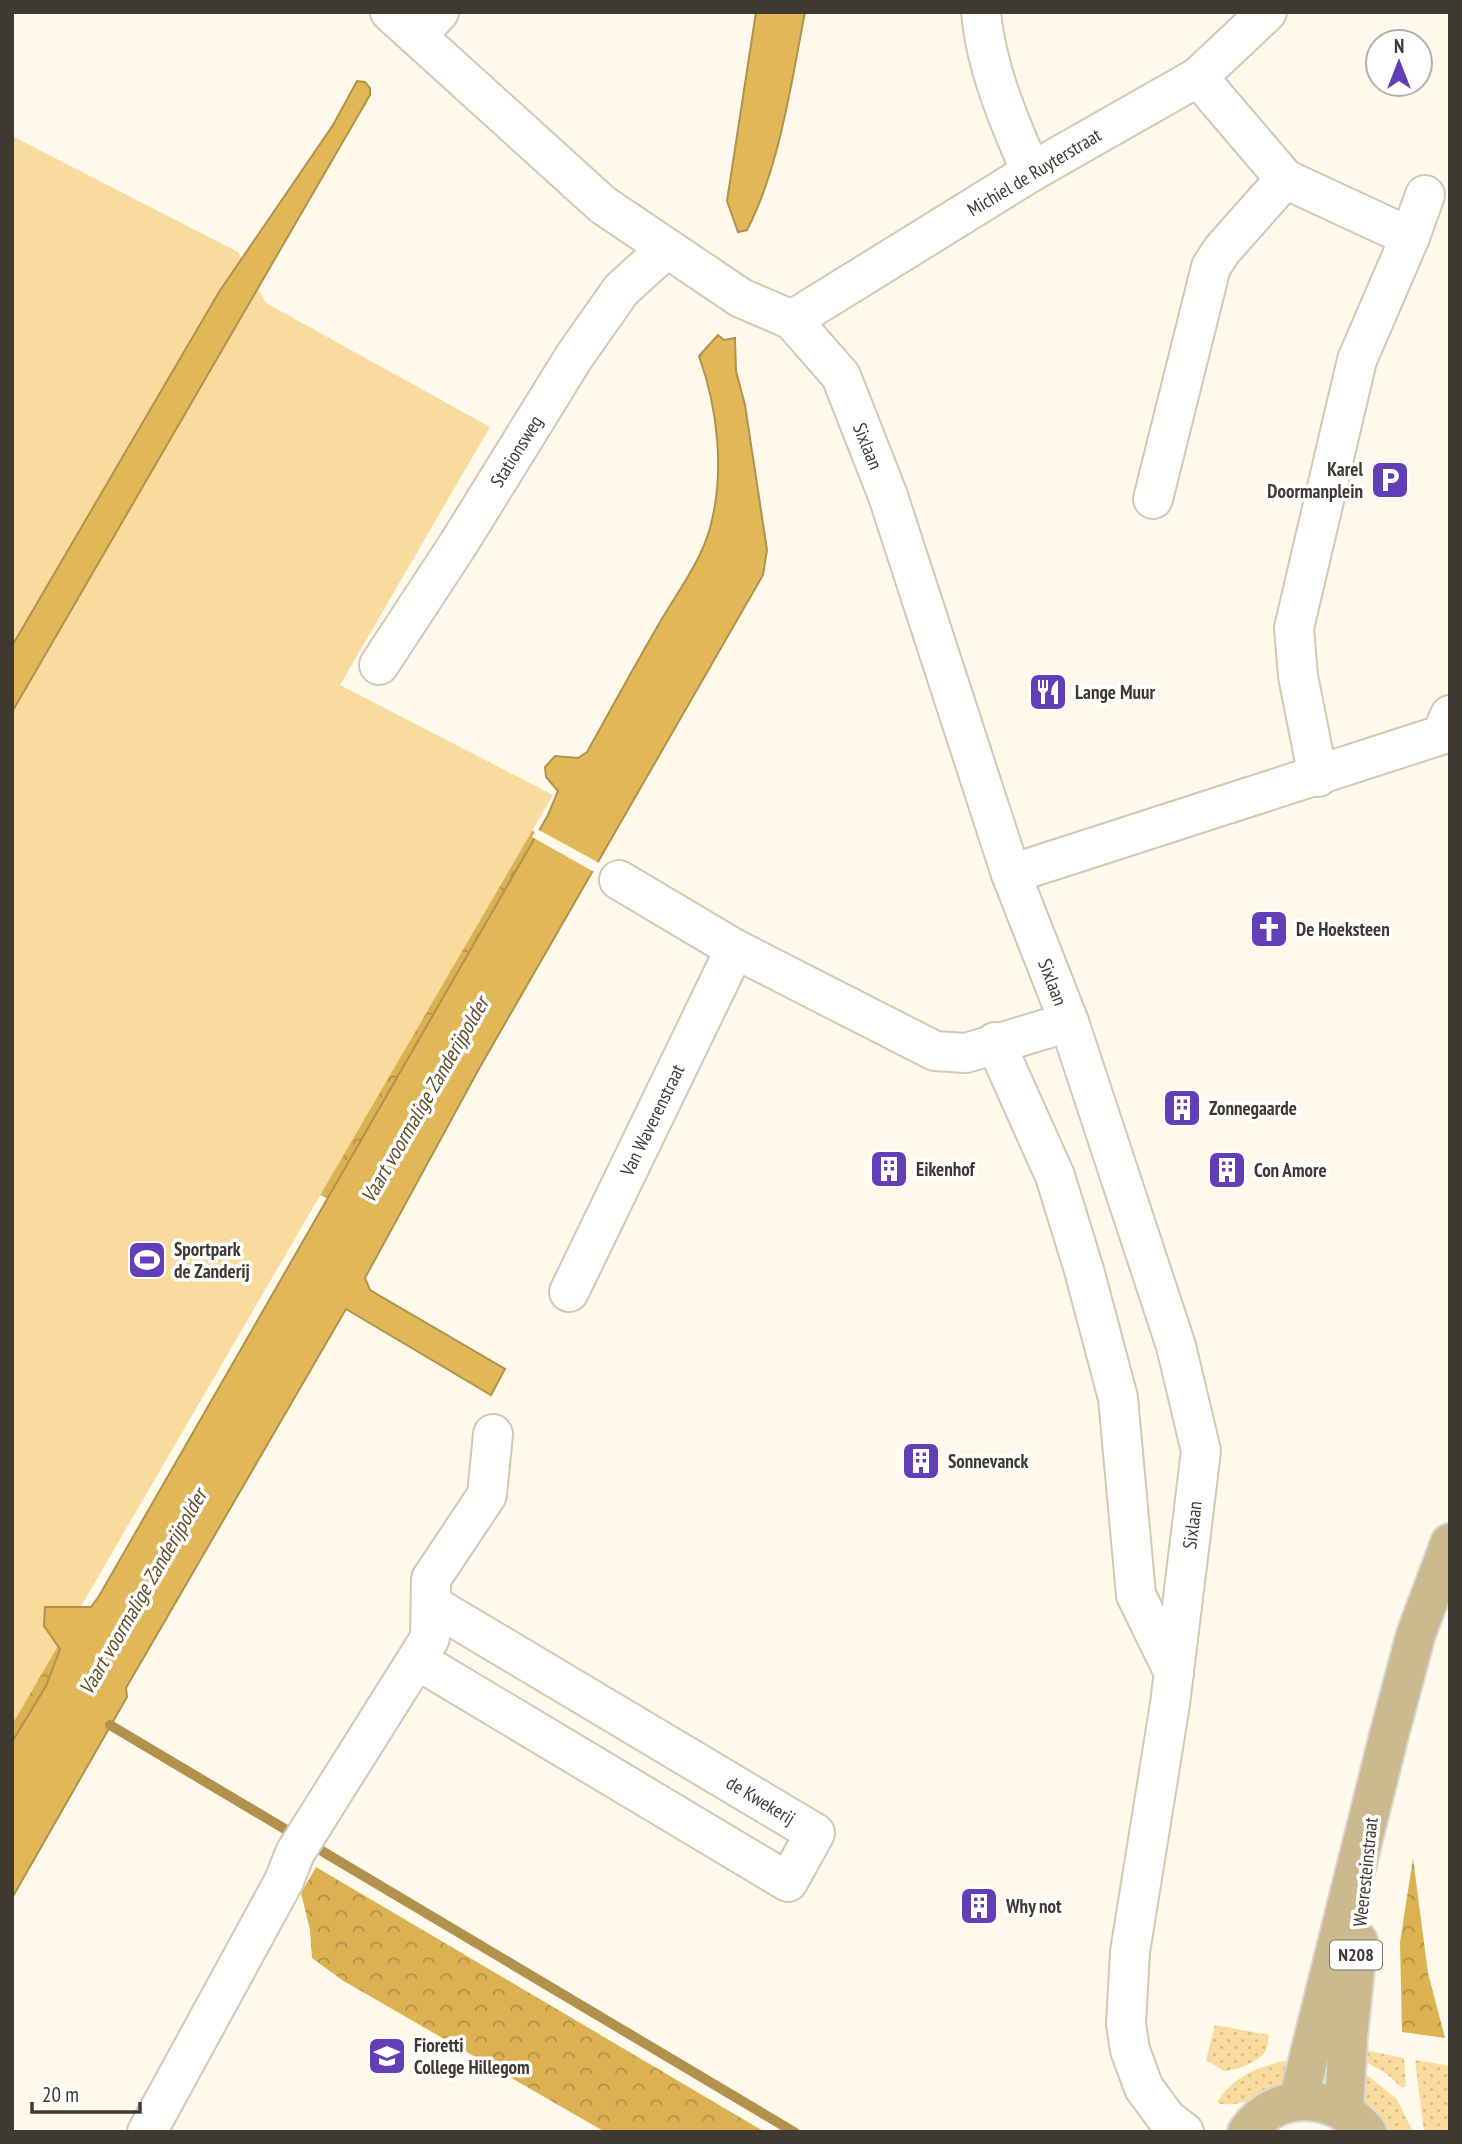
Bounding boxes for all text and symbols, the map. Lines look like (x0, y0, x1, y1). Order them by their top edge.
north arrow (1364, 28, 1434, 98)
text: N (1394, 34, 1404, 58)
street label: Michiel de Ruyterstraat (963, 122, 1106, 221)
street label: Stationsweg (485, 411, 547, 491)
street label: Sixlaan (848, 419, 888, 473)
place label: Karel Doormanplein (1267, 457, 1363, 503)
parking icon: Karel Doormanplein (1369, 459, 1411, 501)
restaurant icon: Lange Muur (1027, 671, 1069, 713)
place label: Lange Muur (1075, 680, 1155, 704)
church icon: De Hoeksteen (1248, 908, 1290, 950)
place label: De Hoeksteen (1296, 917, 1390, 941)
street label: Sixlaan (1033, 955, 1073, 1009)
water label: Vaart voormalige Zanderijpolder (355, 989, 496, 1207)
street label: Van Waverenstraat (614, 1060, 690, 1181)
building icon: Zonnegaarde (1161, 1087, 1203, 1129)
place label: Zonnegaarde (1209, 1096, 1297, 1120)
building icon: Eikenhof (868, 1148, 910, 1190)
building icon: Con Amore (1206, 1149, 1248, 1191)
place label: Eikenhof (916, 1157, 976, 1181)
place label: Con Amore (1254, 1158, 1327, 1182)
place label: Sportpark de Zanderij (174, 1237, 250, 1283)
sports icon: Sportpark de Zanderij (126, 1239, 168, 1281)
building icon: Sonnevanck (900, 1440, 942, 1482)
place label: Sonnevanck (948, 1449, 1028, 1473)
water label: Vaart voormalige Zanderijpolder (73, 1481, 214, 1699)
street label: Sixlaan (1177, 1500, 1207, 1550)
street label: de Kwekerij (722, 1770, 800, 1830)
street label: Weeresteinstraat (1347, 1815, 1383, 1928)
building icon: Why not (958, 1885, 1000, 1927)
place label: Why not (1005, 1894, 1062, 1918)
road number: N208 (1330, 1940, 1382, 1969)
place label: Fioretti College Hillegom (414, 2033, 530, 2079)
school or university icon: Fioretti College Hillegom (366, 2035, 408, 2077)
scale bar (32, 2070, 140, 2114)
text: 20 m (42, 2081, 79, 2108)

